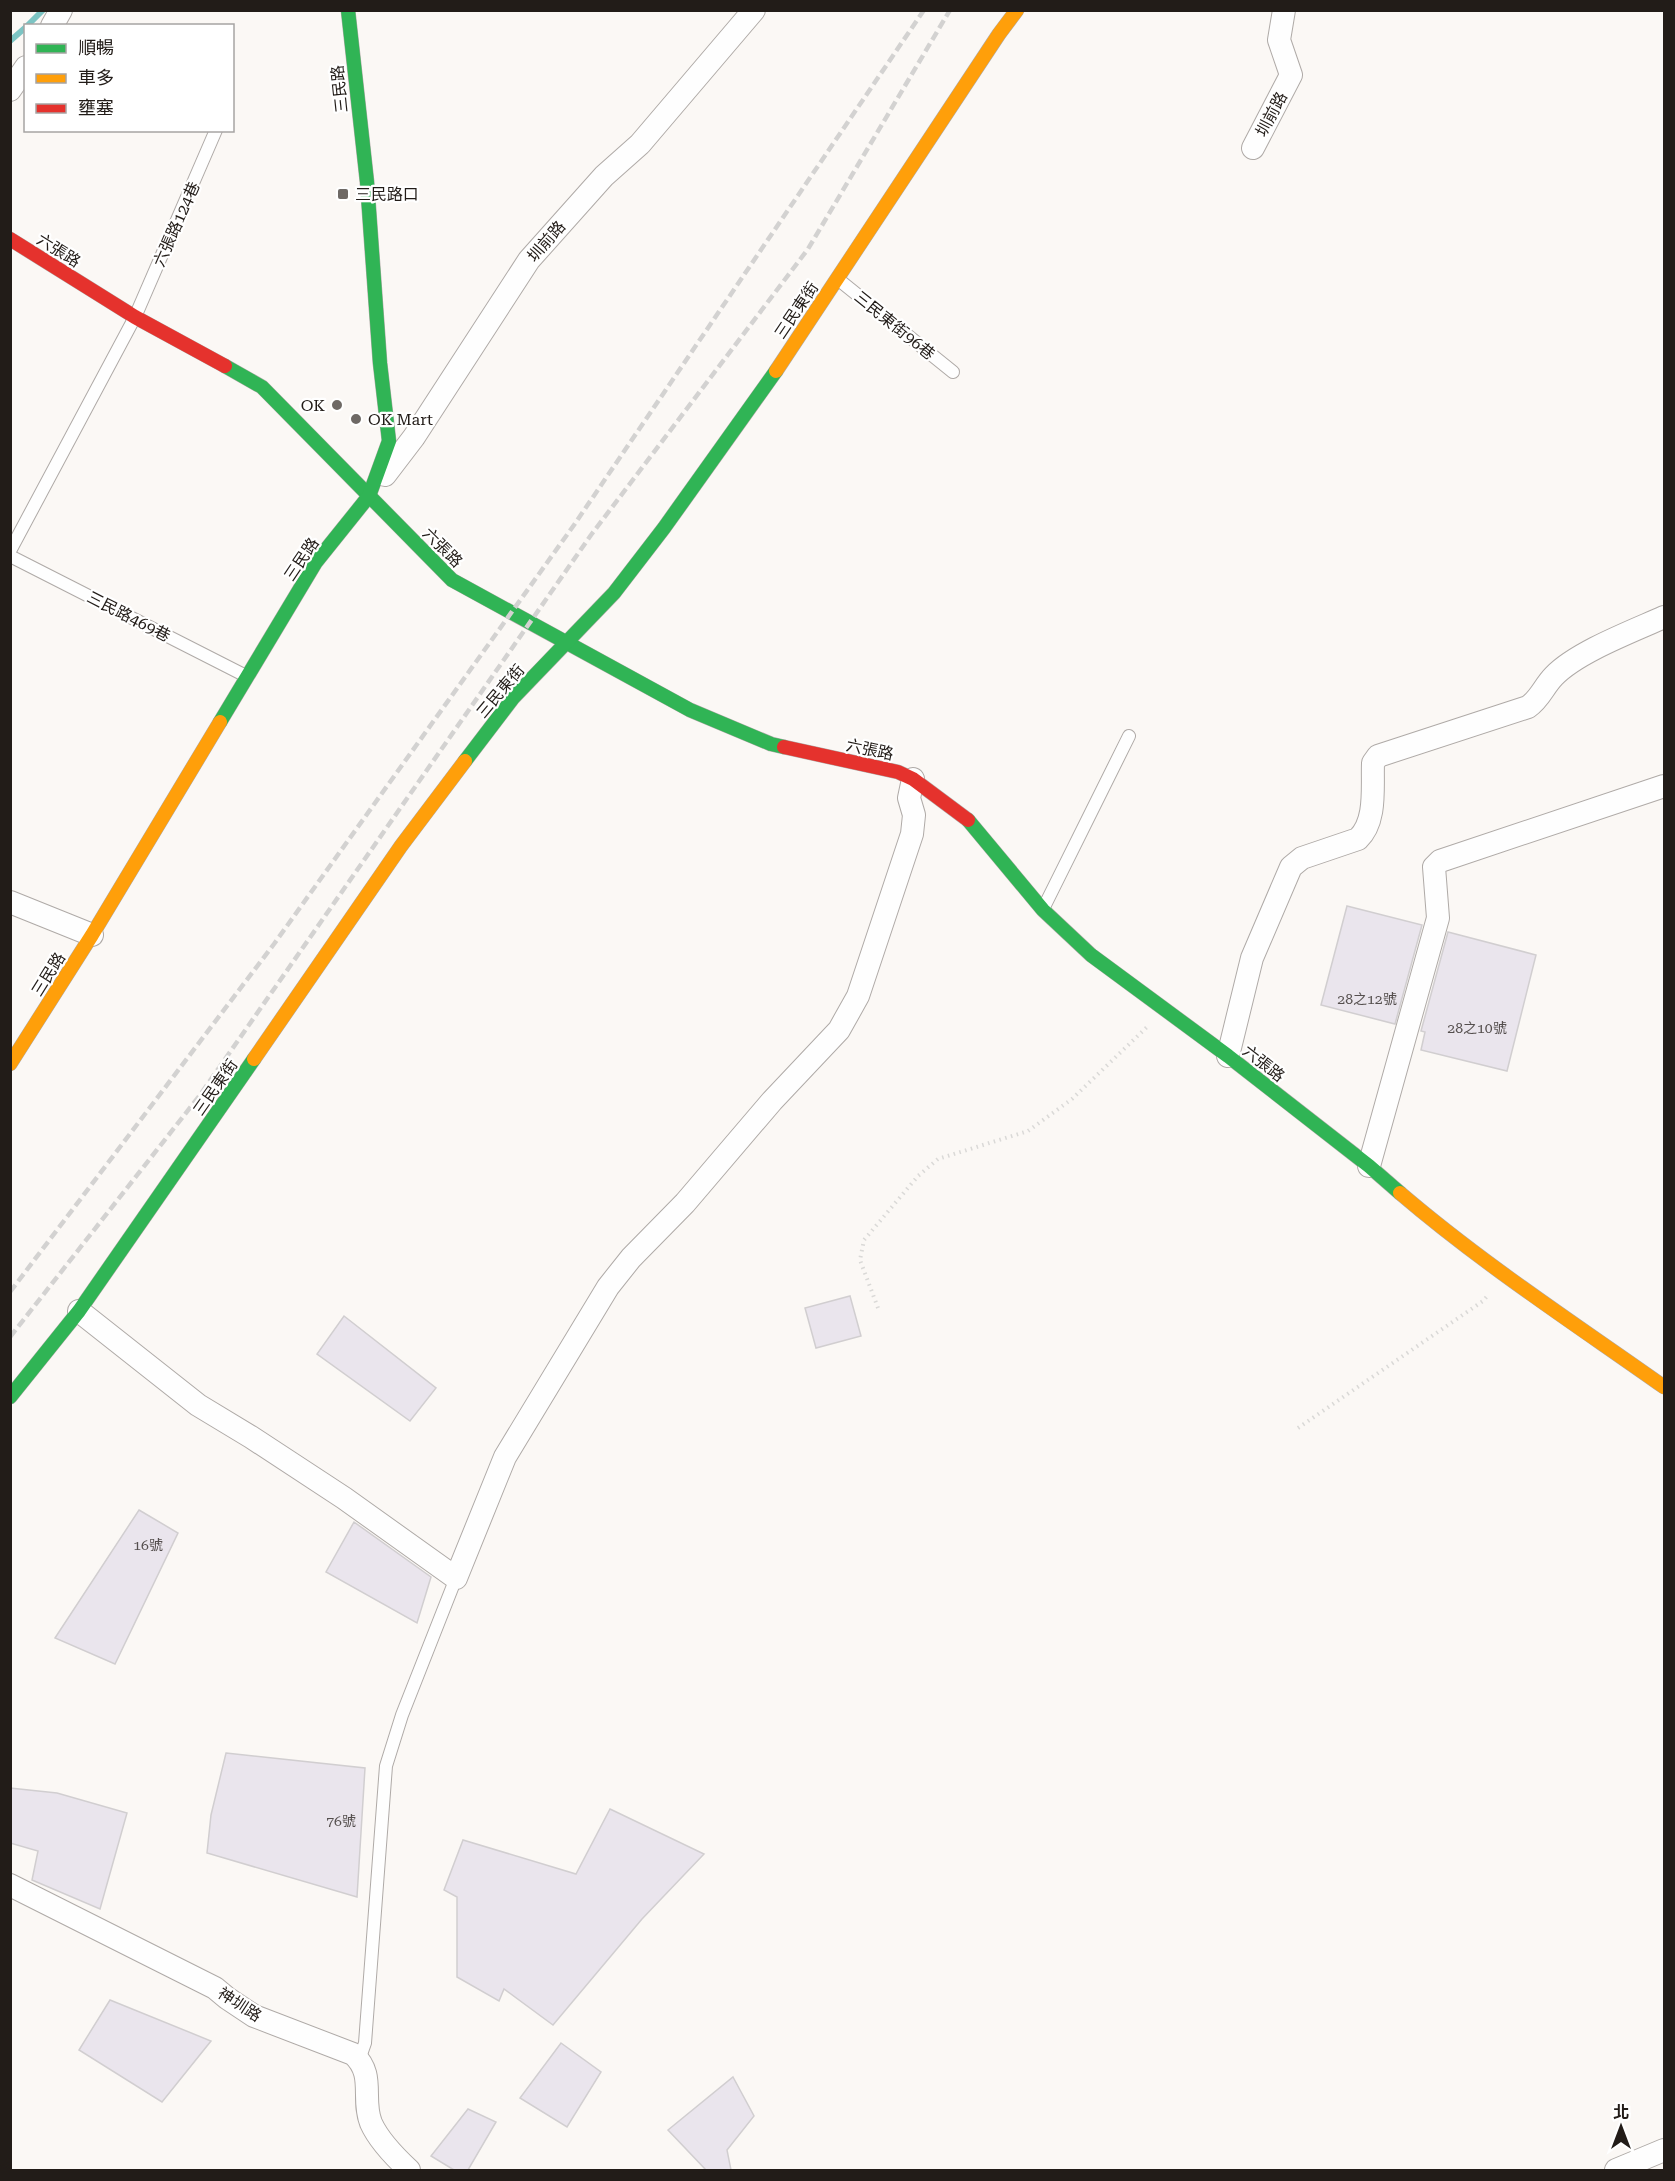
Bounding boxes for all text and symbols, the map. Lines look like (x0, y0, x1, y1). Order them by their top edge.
legend (24, 24, 234, 132)
text: 順暢 (78, 37, 114, 58)
street label: 三民路 (328, 64, 351, 114)
text: 車多 (78, 67, 114, 88)
street label: 圳前路 (1252, 89, 1291, 140)
text: 壅塞 (78, 97, 114, 118)
street label: 六張路124巷 (149, 179, 204, 270)
place label: 三民路口 (355, 185, 419, 204)
marker: 三民路口 (336, 187, 350, 201)
street label: 圳前路 (523, 217, 569, 266)
street label: 六張路 (33, 230, 84, 271)
street label: 三民東街 (771, 278, 822, 342)
street label: 三民東街96巷 (851, 287, 939, 364)
place label: OK (301, 396, 325, 415)
marker: OK (330, 398, 344, 412)
place label: OK Mart (368, 410, 433, 429)
marker: OK Mart (349, 412, 363, 426)
street label: 六張路 (419, 524, 466, 571)
street label: 三民路 (280, 534, 323, 584)
street label: 三民路469巷 (84, 587, 174, 646)
street label: 三民東街 (473, 661, 528, 722)
street label: 六張路 (844, 735, 895, 764)
street label: 三民路 (28, 949, 69, 1000)
house number: 28之12號 (1337, 991, 1397, 1007)
house number: 28之10號 (1447, 1020, 1507, 1036)
street label: 六張路 (1239, 1041, 1288, 1086)
street label: 三民東街 (189, 1056, 242, 1119)
house number: 16號 (133, 1537, 163, 1553)
house number: 76號 (326, 1813, 356, 1829)
street label: 神圳路 (214, 1983, 265, 2025)
north arrow (1591, 2097, 1651, 2157)
text: 北 (1613, 2103, 1629, 2122)

